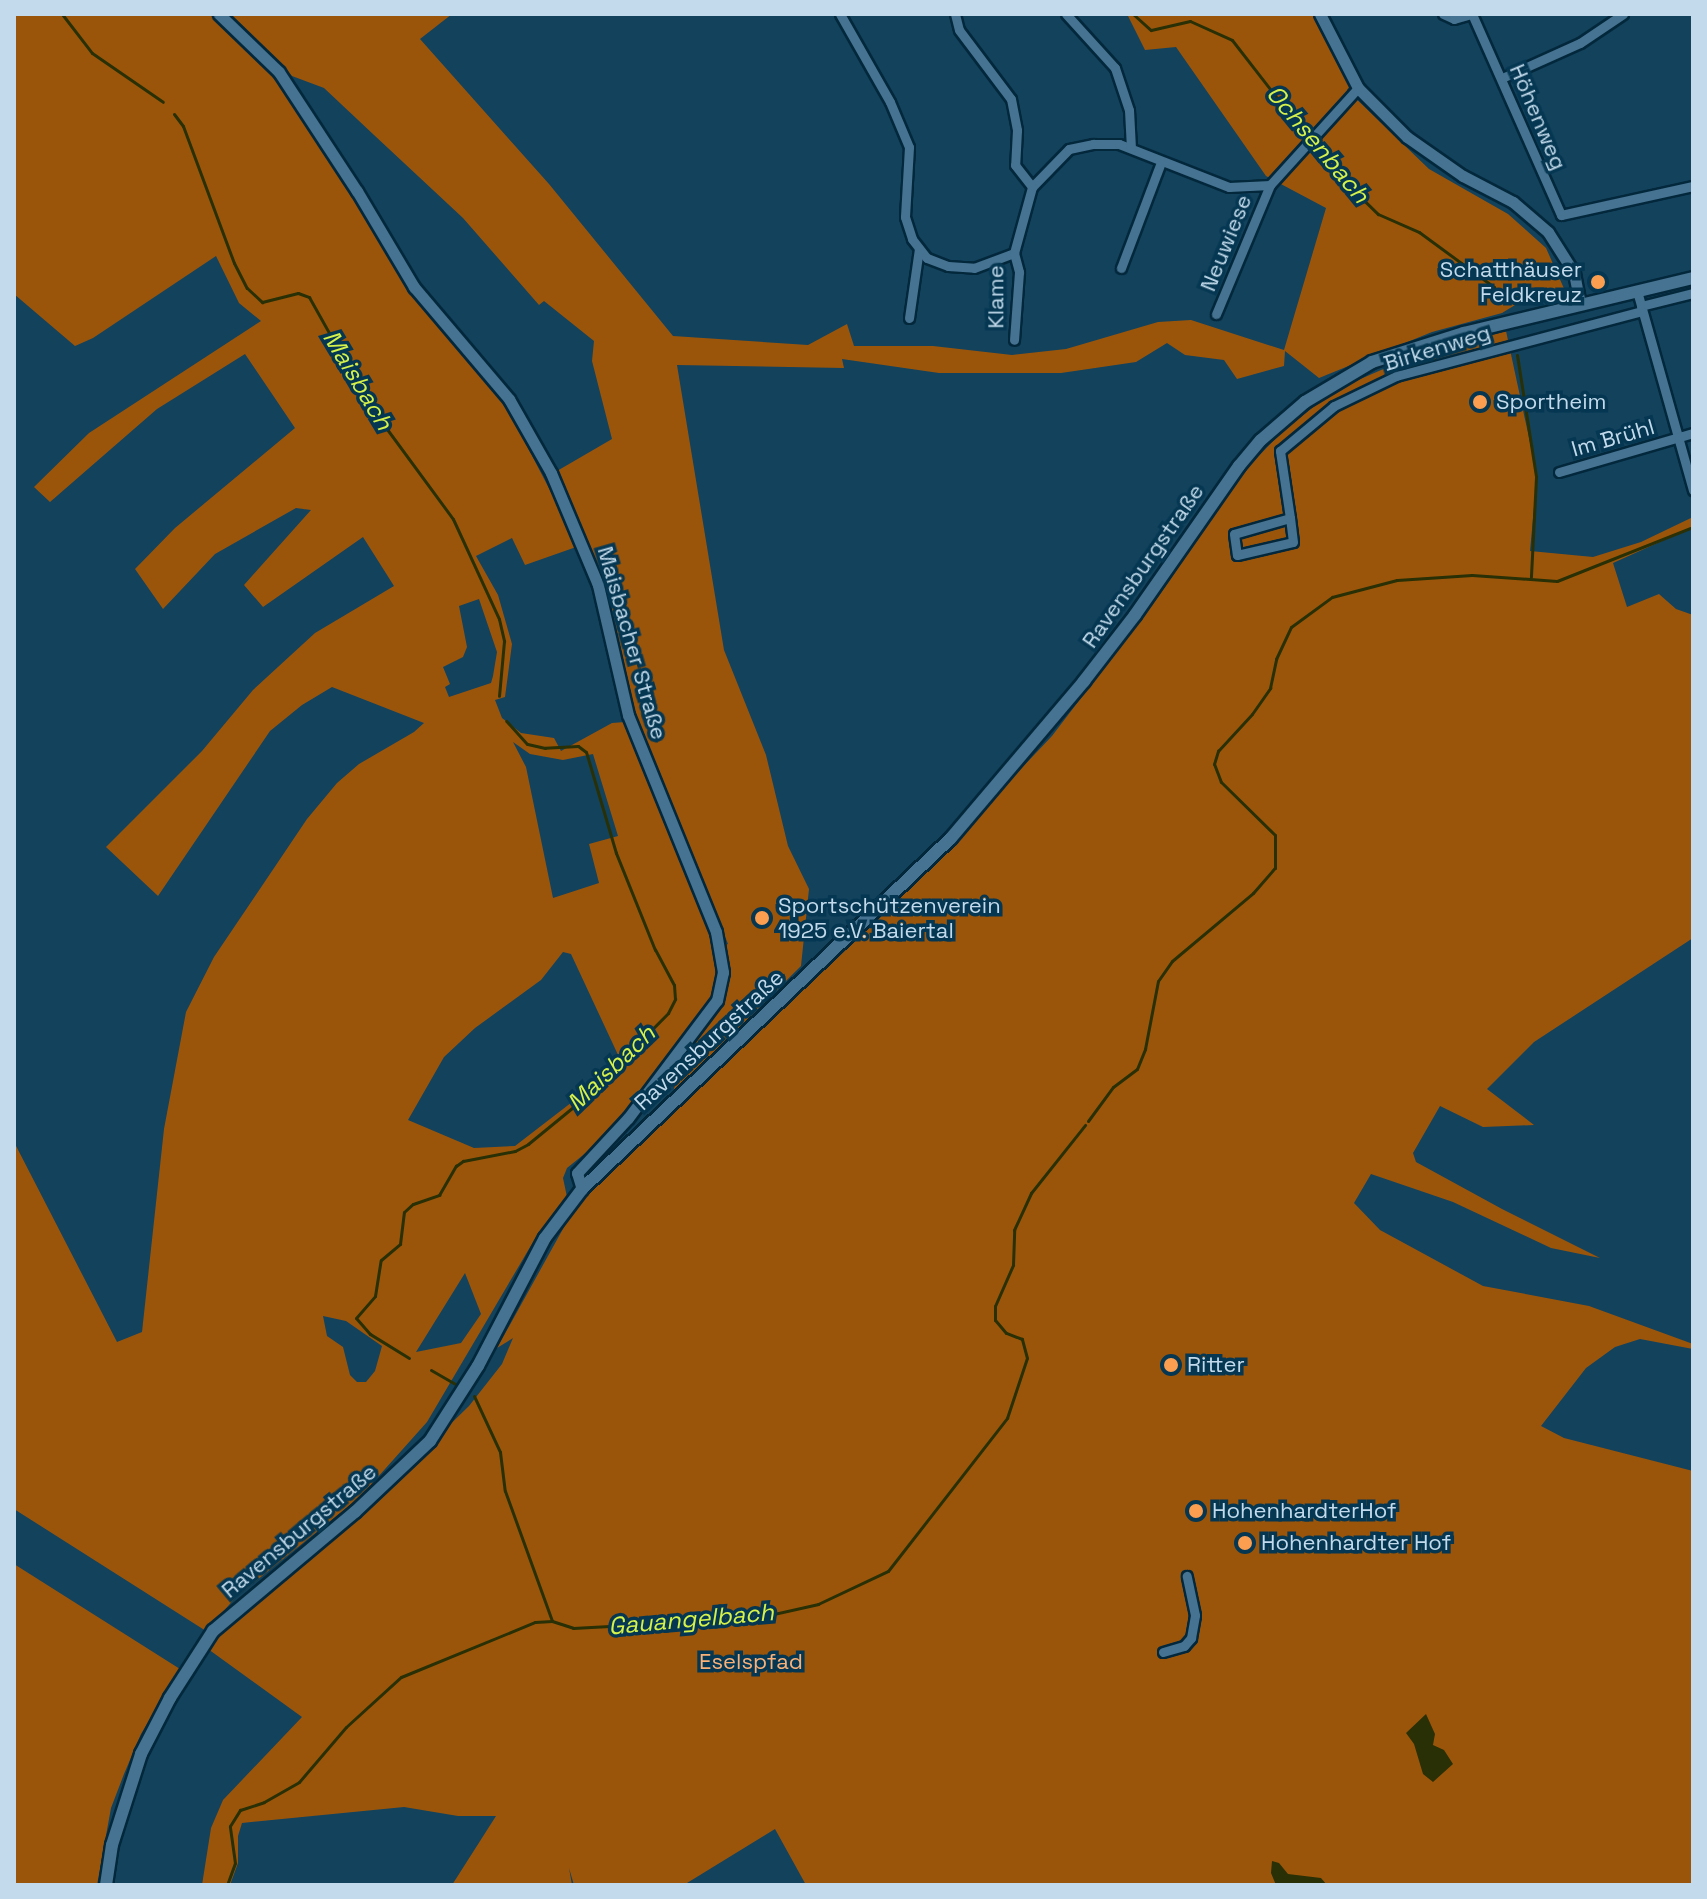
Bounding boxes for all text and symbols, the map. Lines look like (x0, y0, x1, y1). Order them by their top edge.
street label: Höhenweg (1504, 60, 1572, 174)
water label: Ochsenbach (1260, 79, 1376, 209)
street label: Neuwiese (1195, 191, 1257, 295)
place label: Schatthäuser Feldkreuz (1440, 256, 1582, 308)
street label: Klame (983, 265, 1009, 329)
marker: Schatthäuser Feldkreuz (1589, 273, 1607, 291)
street label: Birkenweg (1380, 319, 1494, 377)
water label: Maisbach (317, 325, 399, 435)
place label: Sportheim (1496, 389, 1606, 415)
marker: Sportheim (1471, 393, 1489, 411)
street label: Im Brühl (1568, 414, 1658, 462)
street label: Ravensburgstraße (1077, 479, 1209, 653)
street label: Maisbacher Straße (592, 543, 672, 743)
place label: Sportschützenverein 1925 e.V. Baiertal (778, 892, 1001, 944)
marker: Sportschützenverein 1925 e.V. Baiertal (753, 909, 771, 927)
street label: Ravensburgstraße (629, 964, 789, 1116)
water label: Maisbach (561, 1019, 661, 1117)
place label: Ritter (1187, 1352, 1245, 1378)
marker: Ritter (1162, 1356, 1180, 1374)
street label: Ravensburgstraße (216, 1459, 382, 1603)
place label: HohenhardterHof (1212, 1498, 1397, 1524)
marker: HohenhardterHof (1187, 1502, 1205, 1520)
place label: Hohenhardter Hof (1261, 1530, 1451, 1556)
marker: Hohenhardter Hof (1236, 1534, 1254, 1552)
water label: Gauangelbach (607, 1597, 775, 1641)
park label: Eselspfad (699, 1649, 803, 1675)

